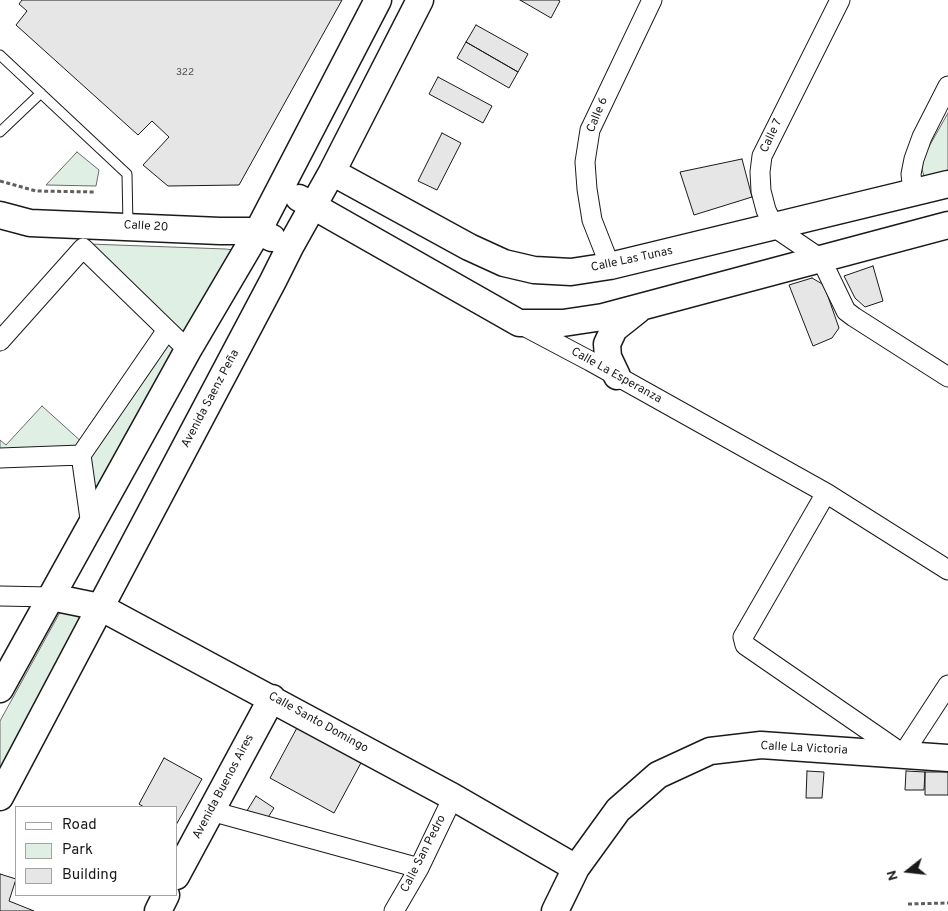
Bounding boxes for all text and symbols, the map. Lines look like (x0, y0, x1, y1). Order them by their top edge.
house number: 322 (176, 67, 194, 79)
street label: Calle 6 (584, 95, 612, 135)
street label: Calle 7 (758, 117, 786, 155)
street label: Calle 20 (123, 219, 169, 235)
street label: Calle Las Tunas (590, 244, 674, 276)
street label: Calle La Esperanza (568, 345, 664, 407)
street label: Avenida Saenz Peña (179, 348, 243, 450)
street label: Calle Santo Domingo (266, 690, 370, 756)
street label: Avenida Buenos Aires (190, 732, 258, 842)
street label: Calle La Victoria (760, 740, 848, 758)
legend (15, 806, 178, 896)
street label: Calle San Pedro (398, 813, 450, 895)
text: Road (62, 816, 97, 835)
text: Park (62, 841, 93, 860)
north arrow (883, 846, 933, 896)
text: Building (62, 866, 117, 885)
text: N (884, 868, 903, 882)

